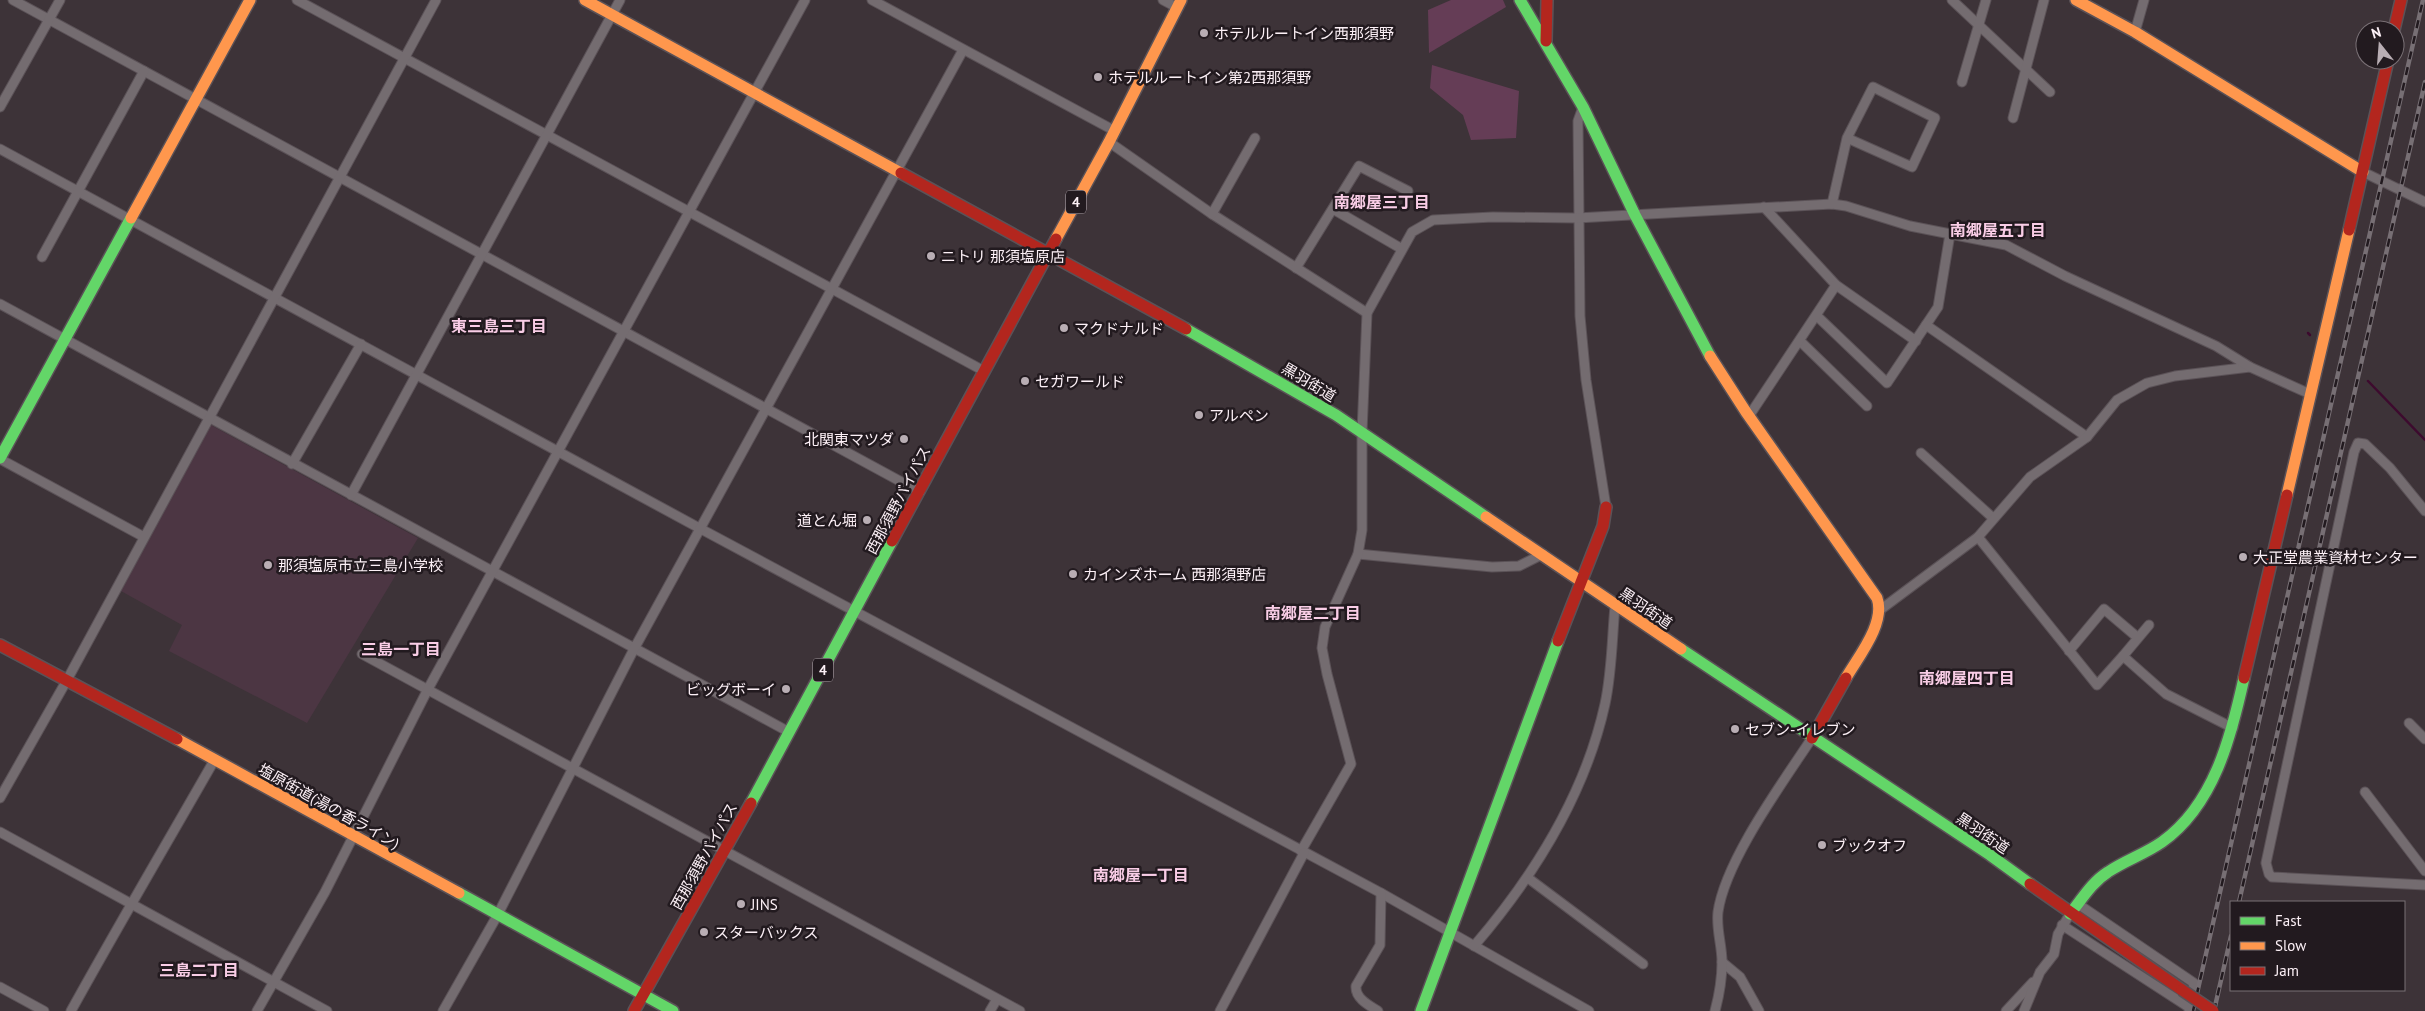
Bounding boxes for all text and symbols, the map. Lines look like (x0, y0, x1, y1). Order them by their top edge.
north arrow (2355, 20, 2405, 70)
text: N (2369, 23, 2383, 43)
place label: ホテルルートイン西那須野 (1214, 24, 1394, 43)
marker: ホテルルートイン西那須野 (1198, 27, 1210, 39)
place label: ホテルルートイン第2西那須野 (1108, 68, 1311, 87)
marker: ホテルルートイン第2西那須野 (1092, 71, 1104, 83)
road number: 4 (1066, 190, 1086, 213)
district label: 南郷屋三丁目 (1334, 192, 1430, 212)
district label: 南郷屋五丁目 (1950, 220, 2046, 240)
place label: ニトリ 那須塩原店 (941, 247, 1065, 266)
marker: ニトリ 那須塩原店 (925, 250, 937, 262)
district label: 東三島三丁目 (451, 316, 547, 336)
place label: マクドナルド (1074, 319, 1164, 338)
marker: マクドナルド (1058, 322, 1070, 334)
street label: 黒羽街道 (1278, 358, 1340, 406)
place label: セガワールド (1035, 372, 1125, 391)
marker: セガワールド (1019, 375, 1031, 387)
place label: アルペン (1209, 406, 1269, 425)
marker: アルペン (1193, 409, 1205, 421)
place label: 北関東マツダ (804, 430, 894, 449)
marker: 北関東マツダ (898, 433, 910, 445)
street label: 西那須野バイパス (862, 443, 934, 557)
place label: 道とん堀 (797, 511, 857, 530)
marker: 道とん堀 (861, 514, 873, 526)
place label: 大正堂農業資材センター (2253, 548, 2418, 567)
marker: 大正堂農業資材センター (2237, 551, 2249, 563)
place label: 那須塩原市立三島小学校 (278, 556, 443, 575)
marker: 那須塩原市立三島小学校 (262, 559, 274, 571)
place label: カインズホーム 西那須野店 (1083, 565, 1266, 584)
marker: カインズホーム 西那須野店 (1067, 568, 1079, 580)
street label: 黒羽街道 (1616, 583, 1676, 633)
district label: 南郷屋二丁目 (1265, 603, 1361, 623)
district label: 三島一丁目 (361, 639, 441, 659)
road number: 4 (813, 658, 833, 682)
district label: 南郷屋四丁目 (1919, 668, 2015, 688)
place label: ビッグボーイ (686, 680, 776, 699)
marker: ビッグボーイ (780, 683, 792, 695)
place label: セブン-イレブン (1745, 720, 1855, 739)
marker: セブン-イレブン (1729, 723, 1741, 735)
street label: 塩原街道(湯の香ライン) (255, 759, 403, 853)
street label: 西那須野バイパス (667, 799, 741, 913)
street label: 黒羽街道 (1953, 808, 2013, 858)
place label: ブックオフ (1832, 836, 1907, 855)
marker: ブックオフ (1816, 839, 1828, 851)
district label: 南郷屋一丁目 (1093, 865, 1189, 885)
place label: JINS (750, 895, 778, 914)
marker: JINS (735, 898, 747, 910)
legend (2230, 901, 2405, 991)
text: Fast (2275, 911, 2302, 930)
place label: スターバックス (714, 923, 818, 942)
marker: スターバックス (698, 926, 710, 938)
text: Slow (2275, 936, 2306, 955)
district label: 三島二丁目 (159, 960, 239, 980)
text: Jam (2274, 961, 2299, 980)

